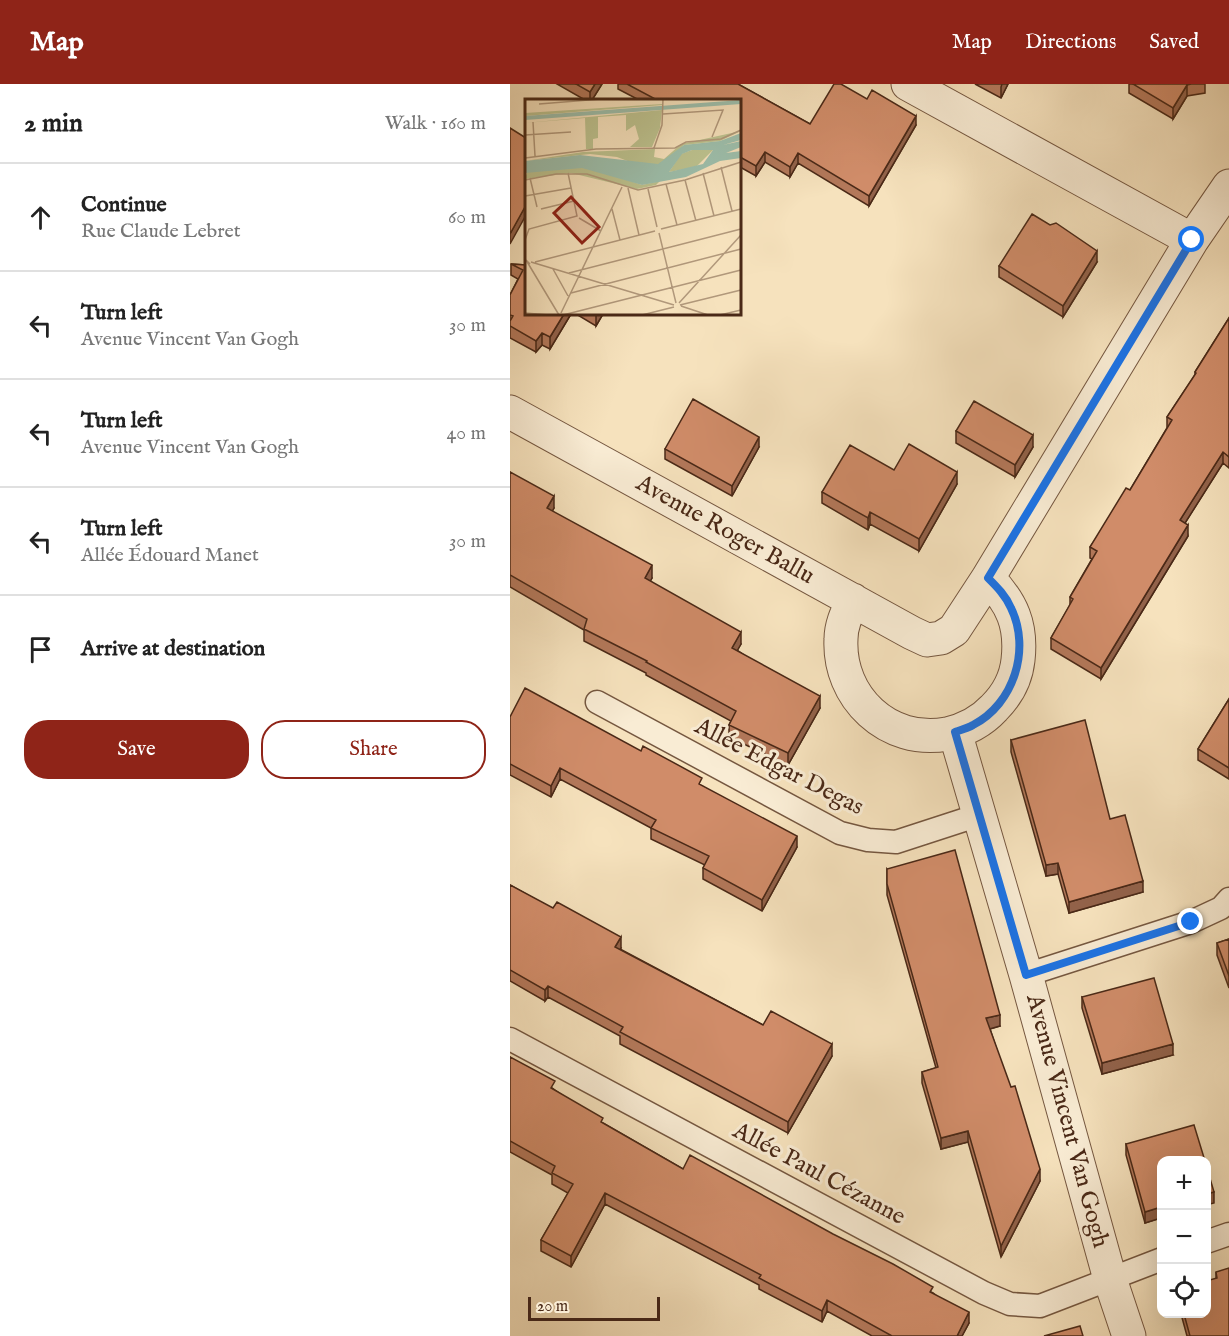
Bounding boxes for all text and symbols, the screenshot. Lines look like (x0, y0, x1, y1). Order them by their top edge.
text: Map (30, 25, 84, 60)
text: Map (952, 29, 992, 56)
text: Directions (1025, 29, 1116, 56)
text: Saved (1149, 29, 1199, 56)
inset map (525, 99, 741, 315)
text: 2 min (24, 107, 83, 140)
text: Walk · 160 m (385, 111, 486, 136)
text: Continue (81, 191, 167, 219)
icon: ahead (24, 201, 57, 234)
text: 60 m (448, 205, 486, 230)
text: Rue Claude Lebret (81, 219, 241, 244)
route start (1178, 226, 1204, 252)
text: Turn left (81, 299, 163, 327)
icon: left (24, 309, 57, 342)
text: 30 m (449, 313, 486, 338)
text: Avenue Vincent Van Gogh (81, 327, 299, 352)
text: Turn left (81, 407, 163, 435)
icon: left (24, 417, 57, 450)
text: 40 m (447, 421, 486, 446)
text: Avenue Vincent Van Gogh (81, 435, 299, 460)
street label: Avenue Roger Ballu (629, 468, 820, 592)
text: Turn left (81, 515, 163, 543)
icon: left (24, 525, 57, 558)
text: 30 m (449, 529, 486, 554)
text: Allée Édouard Manet (81, 543, 259, 568)
icon: arrive (24, 633, 57, 666)
text: Arrive at destination (81, 635, 265, 663)
street label: Allée Edgar Degas (688, 711, 869, 823)
button: Save (24, 720, 249, 779)
button: Share (261, 720, 486, 779)
route end (1177, 908, 1203, 934)
street label: Avenue Vincent Van Gogh (1018, 990, 1116, 1251)
street label: Allée Paul Cézanne (726, 1115, 911, 1233)
map controls (1157, 1156, 1211, 1318)
button: + (1157, 1156, 1211, 1210)
button: − (1157, 1210, 1211, 1264)
button: locate (1157, 1264, 1211, 1318)
scale bar (528, 1294, 660, 1322)
text: 20 m (537, 1297, 568, 1317)

